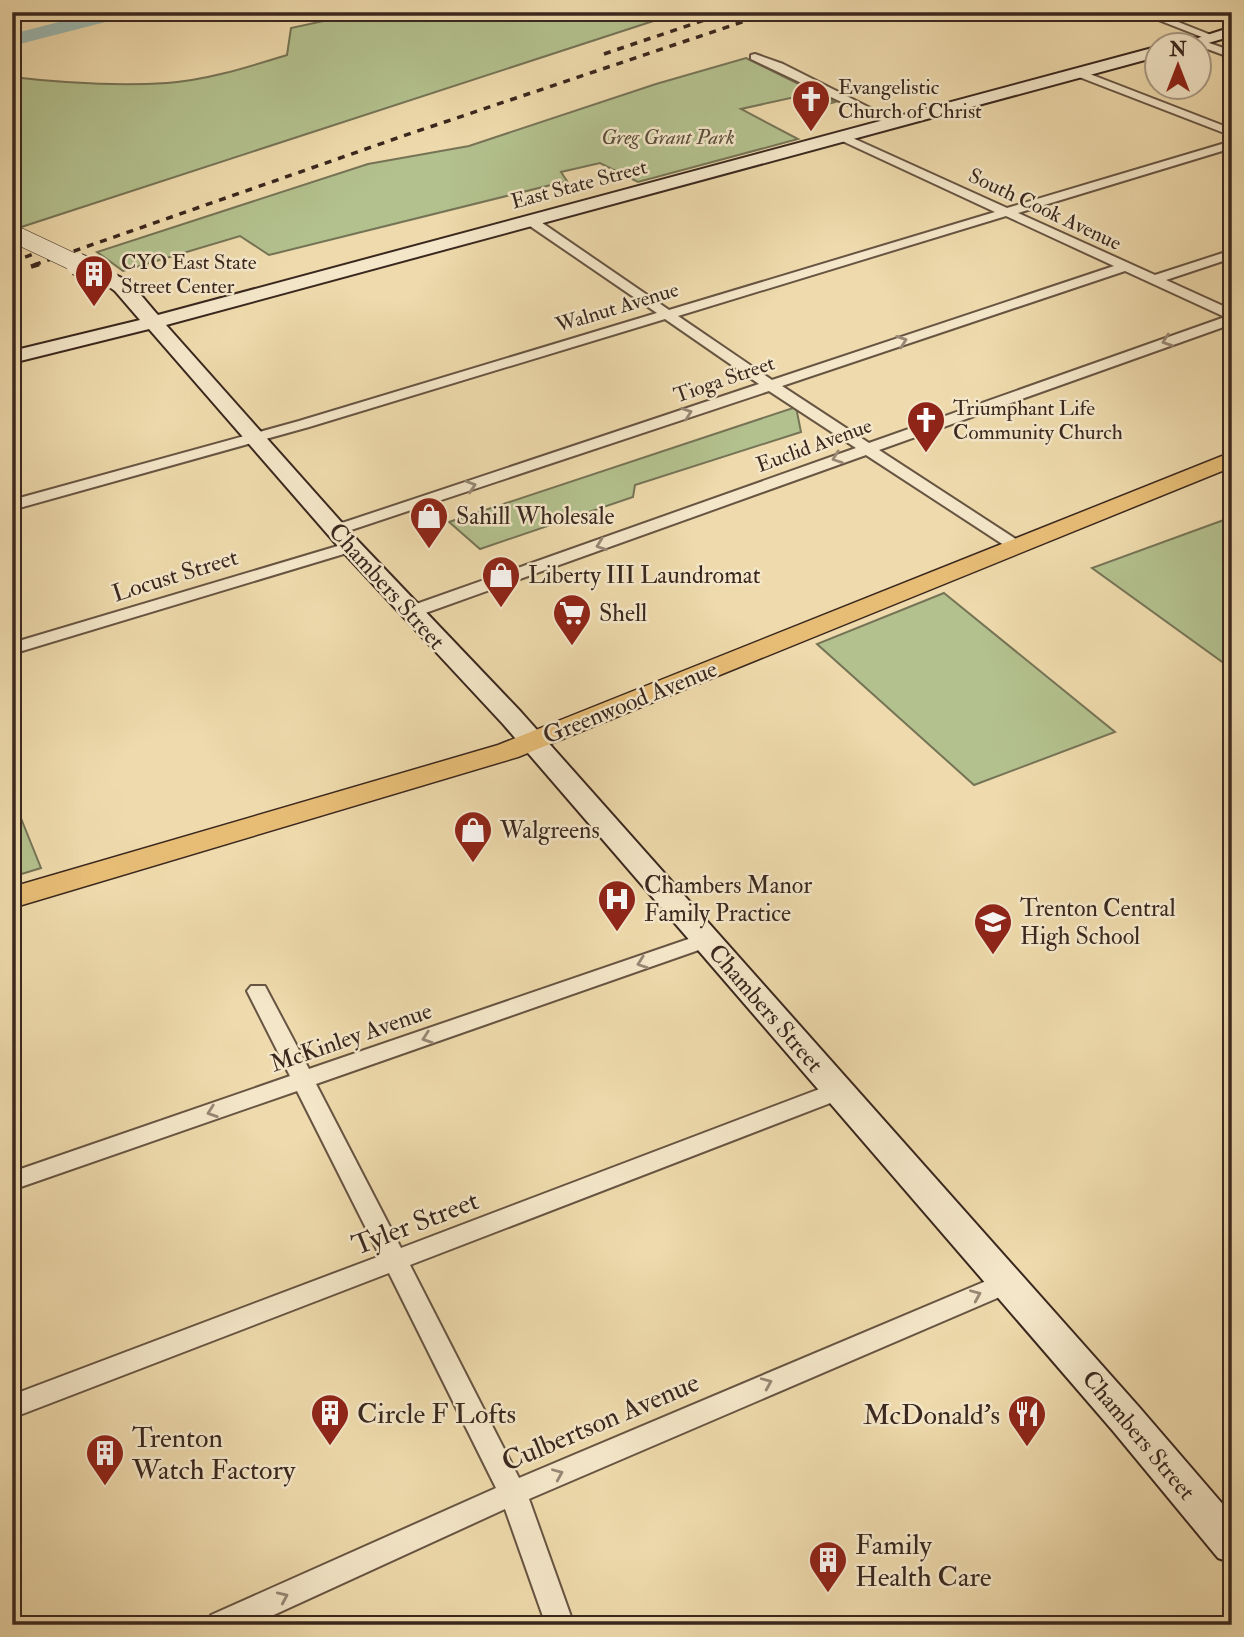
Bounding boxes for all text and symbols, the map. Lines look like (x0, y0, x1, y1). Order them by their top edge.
north arrow (1142, 32, 1212, 102)
text: N (1168, 38, 1187, 62)
place label: Evangelistic Church of Christ (838, 74, 982, 125)
church icon: Evangelistic Church of Christ (790, 78, 832, 133)
park label: Greg Grant Park (601, 124, 735, 151)
street label: East State Street (508, 153, 650, 216)
street label: South Cook Avenue (964, 162, 1126, 257)
place label: CYO East State Street Center (121, 249, 257, 300)
building icon: CYO East State Street Center (73, 253, 115, 308)
street label: Walnut Avenue (551, 276, 682, 339)
one-way arrow (1162, 333, 1174, 347)
one-way arrow (896, 335, 908, 350)
street label: Tioga Street (670, 350, 778, 409)
place label: Triumphant Life Community Church (953, 395, 1123, 446)
church icon: Triumphant Life Community Church (905, 399, 947, 454)
one-way arrow (680, 407, 692, 421)
street label: Euclid Avenue (753, 412, 876, 479)
one-way arrow (832, 450, 844, 464)
one-way arrow (465, 479, 477, 494)
shop icon: Sahill Wholesale (408, 495, 450, 550)
place label: Sahill Wholesale (456, 501, 615, 532)
street label: Chambers Street (321, 516, 452, 656)
one-way arrow (595, 536, 607, 550)
street label: Locust Street (108, 542, 242, 609)
shop icon: Liberty III Laundromat (480, 554, 522, 609)
place label: Liberty III Laundromat (528, 560, 761, 591)
supermarket icon: Shell (551, 592, 593, 647)
place label: Shell (599, 598, 647, 629)
street label: Greenwood Avenue (538, 653, 722, 752)
shop icon: Walgreens (452, 809, 494, 864)
place label: Walgreens (499, 815, 600, 846)
place label: Chambers Manor Family Practice (644, 870, 812, 929)
hospital icon: Chambers Manor Family Practice (596, 878, 638, 933)
place label: Trenton Central High School (1020, 893, 1176, 952)
school or university icon: Trenton Central High School (972, 901, 1014, 956)
street label: Chambers Street (701, 938, 830, 1079)
one-way arrow (637, 955, 649, 969)
street label: McKinley Avenue (266, 995, 436, 1080)
one-way arrow (422, 1030, 434, 1044)
one-way arrow (207, 1104, 219, 1118)
street label: Tyler Street (347, 1183, 484, 1264)
one-way arrow (970, 1290, 982, 1304)
street label: Chambers Street (1075, 1364, 1202, 1507)
street label: Culbertson Avenue (497, 1365, 705, 1480)
one-way arrow (760, 1378, 772, 1392)
building icon: Circle F Lofts (309, 1392, 351, 1447)
restaurant icon: McDonald's (1006, 1393, 1048, 1448)
place label: Circle F Lofts (357, 1397, 516, 1432)
place label: McDonald's (863, 1398, 1000, 1433)
place label: Trenton Watch Factory (131, 1421, 296, 1488)
building icon: Trenton Watch Factory (84, 1432, 126, 1487)
one-way arrow (551, 1468, 563, 1482)
place label: Family Health Care (855, 1528, 992, 1595)
building icon: Family Health Care (807, 1539, 849, 1594)
one-way arrow (276, 1591, 288, 1605)

